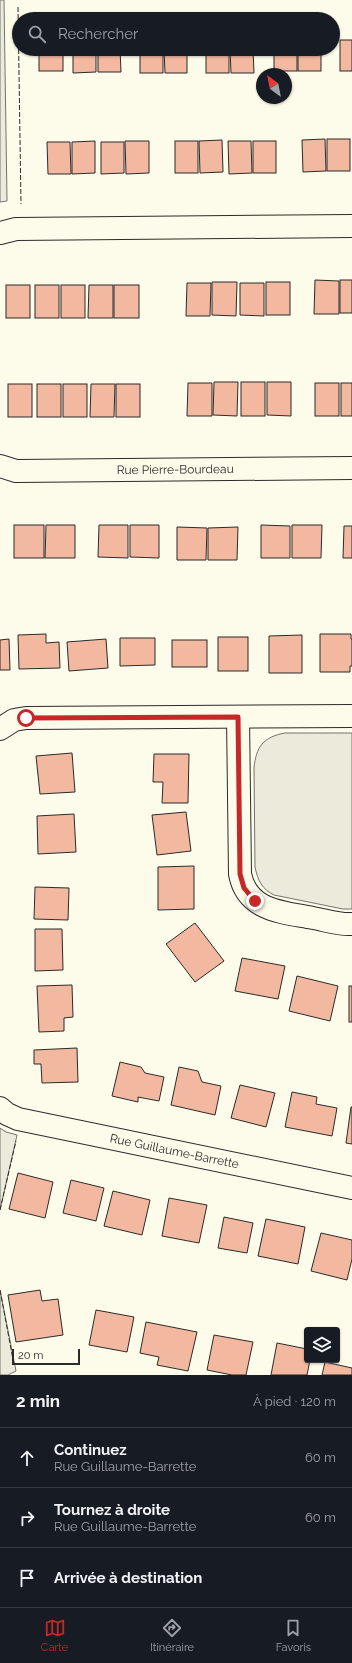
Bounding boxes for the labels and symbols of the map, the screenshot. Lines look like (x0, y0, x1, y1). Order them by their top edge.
north arrow (256, 68, 292, 104)
street label: Rue Pierre-Bourdeau (117, 462, 234, 477)
route start (17, 709, 35, 727)
route end (246, 892, 264, 910)
street label: Rue Guillaume-Barrette (109, 1131, 240, 1171)
scale bar (12, 1347, 80, 1366)

